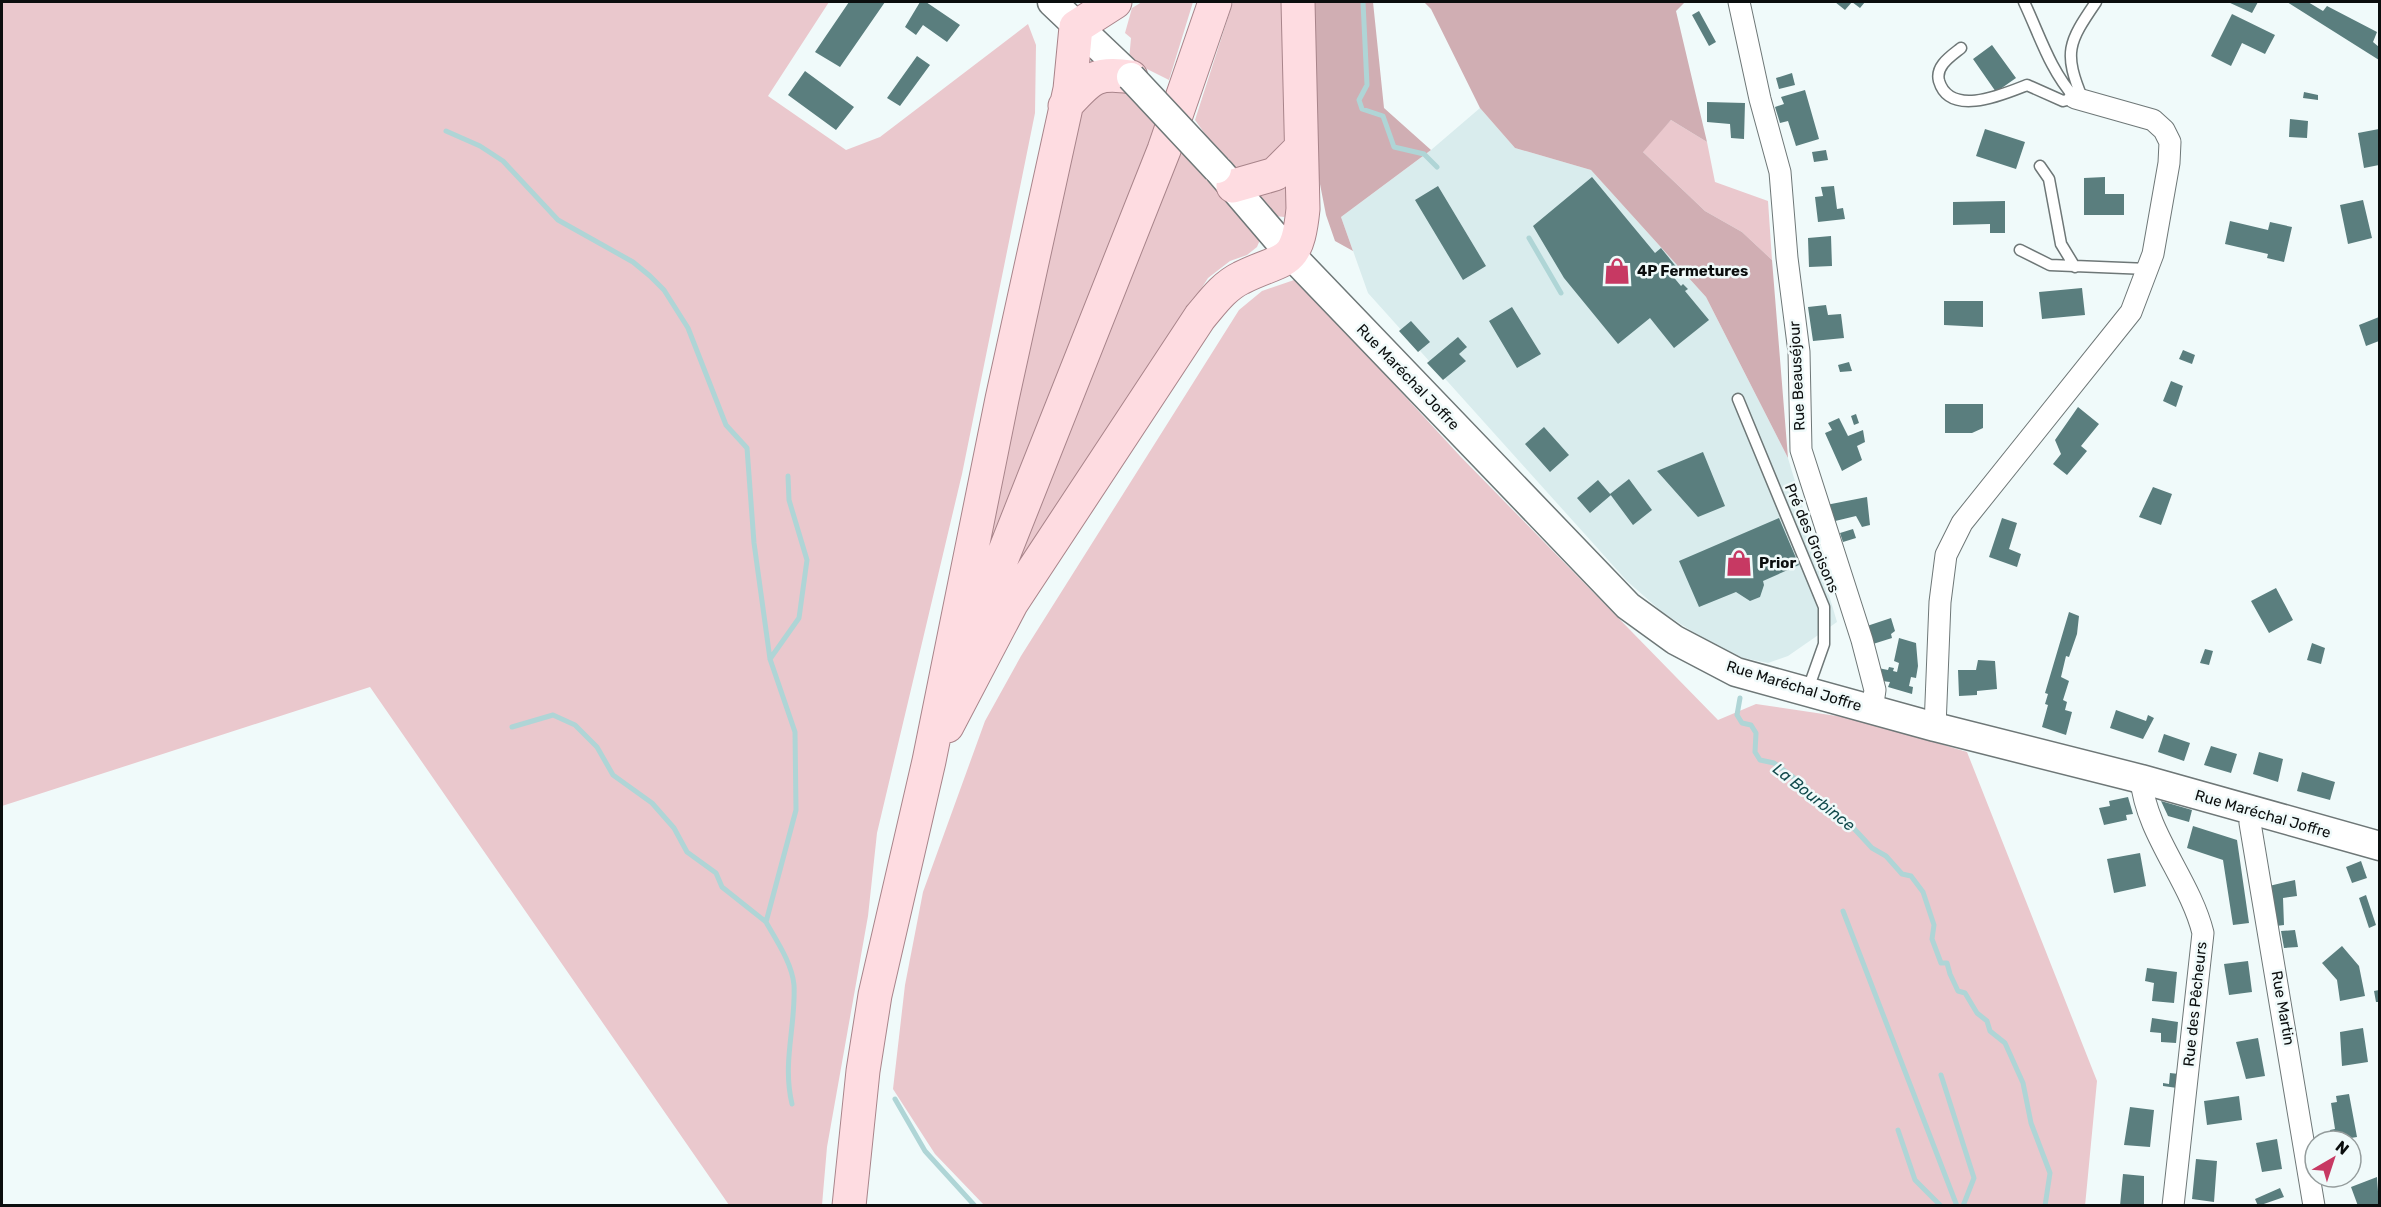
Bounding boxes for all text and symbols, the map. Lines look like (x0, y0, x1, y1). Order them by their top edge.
shop icon: 4P Fermetures (1602, 256, 1632, 286)
place label: 4P Fermetures (1637, 262, 1748, 280)
street label: Rue Maréchal Joffre (1353, 320, 1463, 434)
street label: Rue Beauséjour (1785, 320, 1809, 431)
street label: Pré des Groisons (1781, 481, 1843, 596)
shop icon: Prior (1724, 548, 1754, 578)
place label: Prior (1759, 554, 1796, 572)
street label: Rue Maréchal Joffre (1724, 657, 1864, 715)
water label: La Bourbince (1769, 759, 1859, 835)
street label: Rue Maréchal Joffre (2193, 786, 2333, 842)
street label: Rue des Pêcheurs (2179, 940, 2211, 1067)
street label: Rue Martin (2268, 969, 2298, 1047)
north arrow (2303, 1129, 2363, 1189)
text: N (2332, 1137, 2353, 1159)

